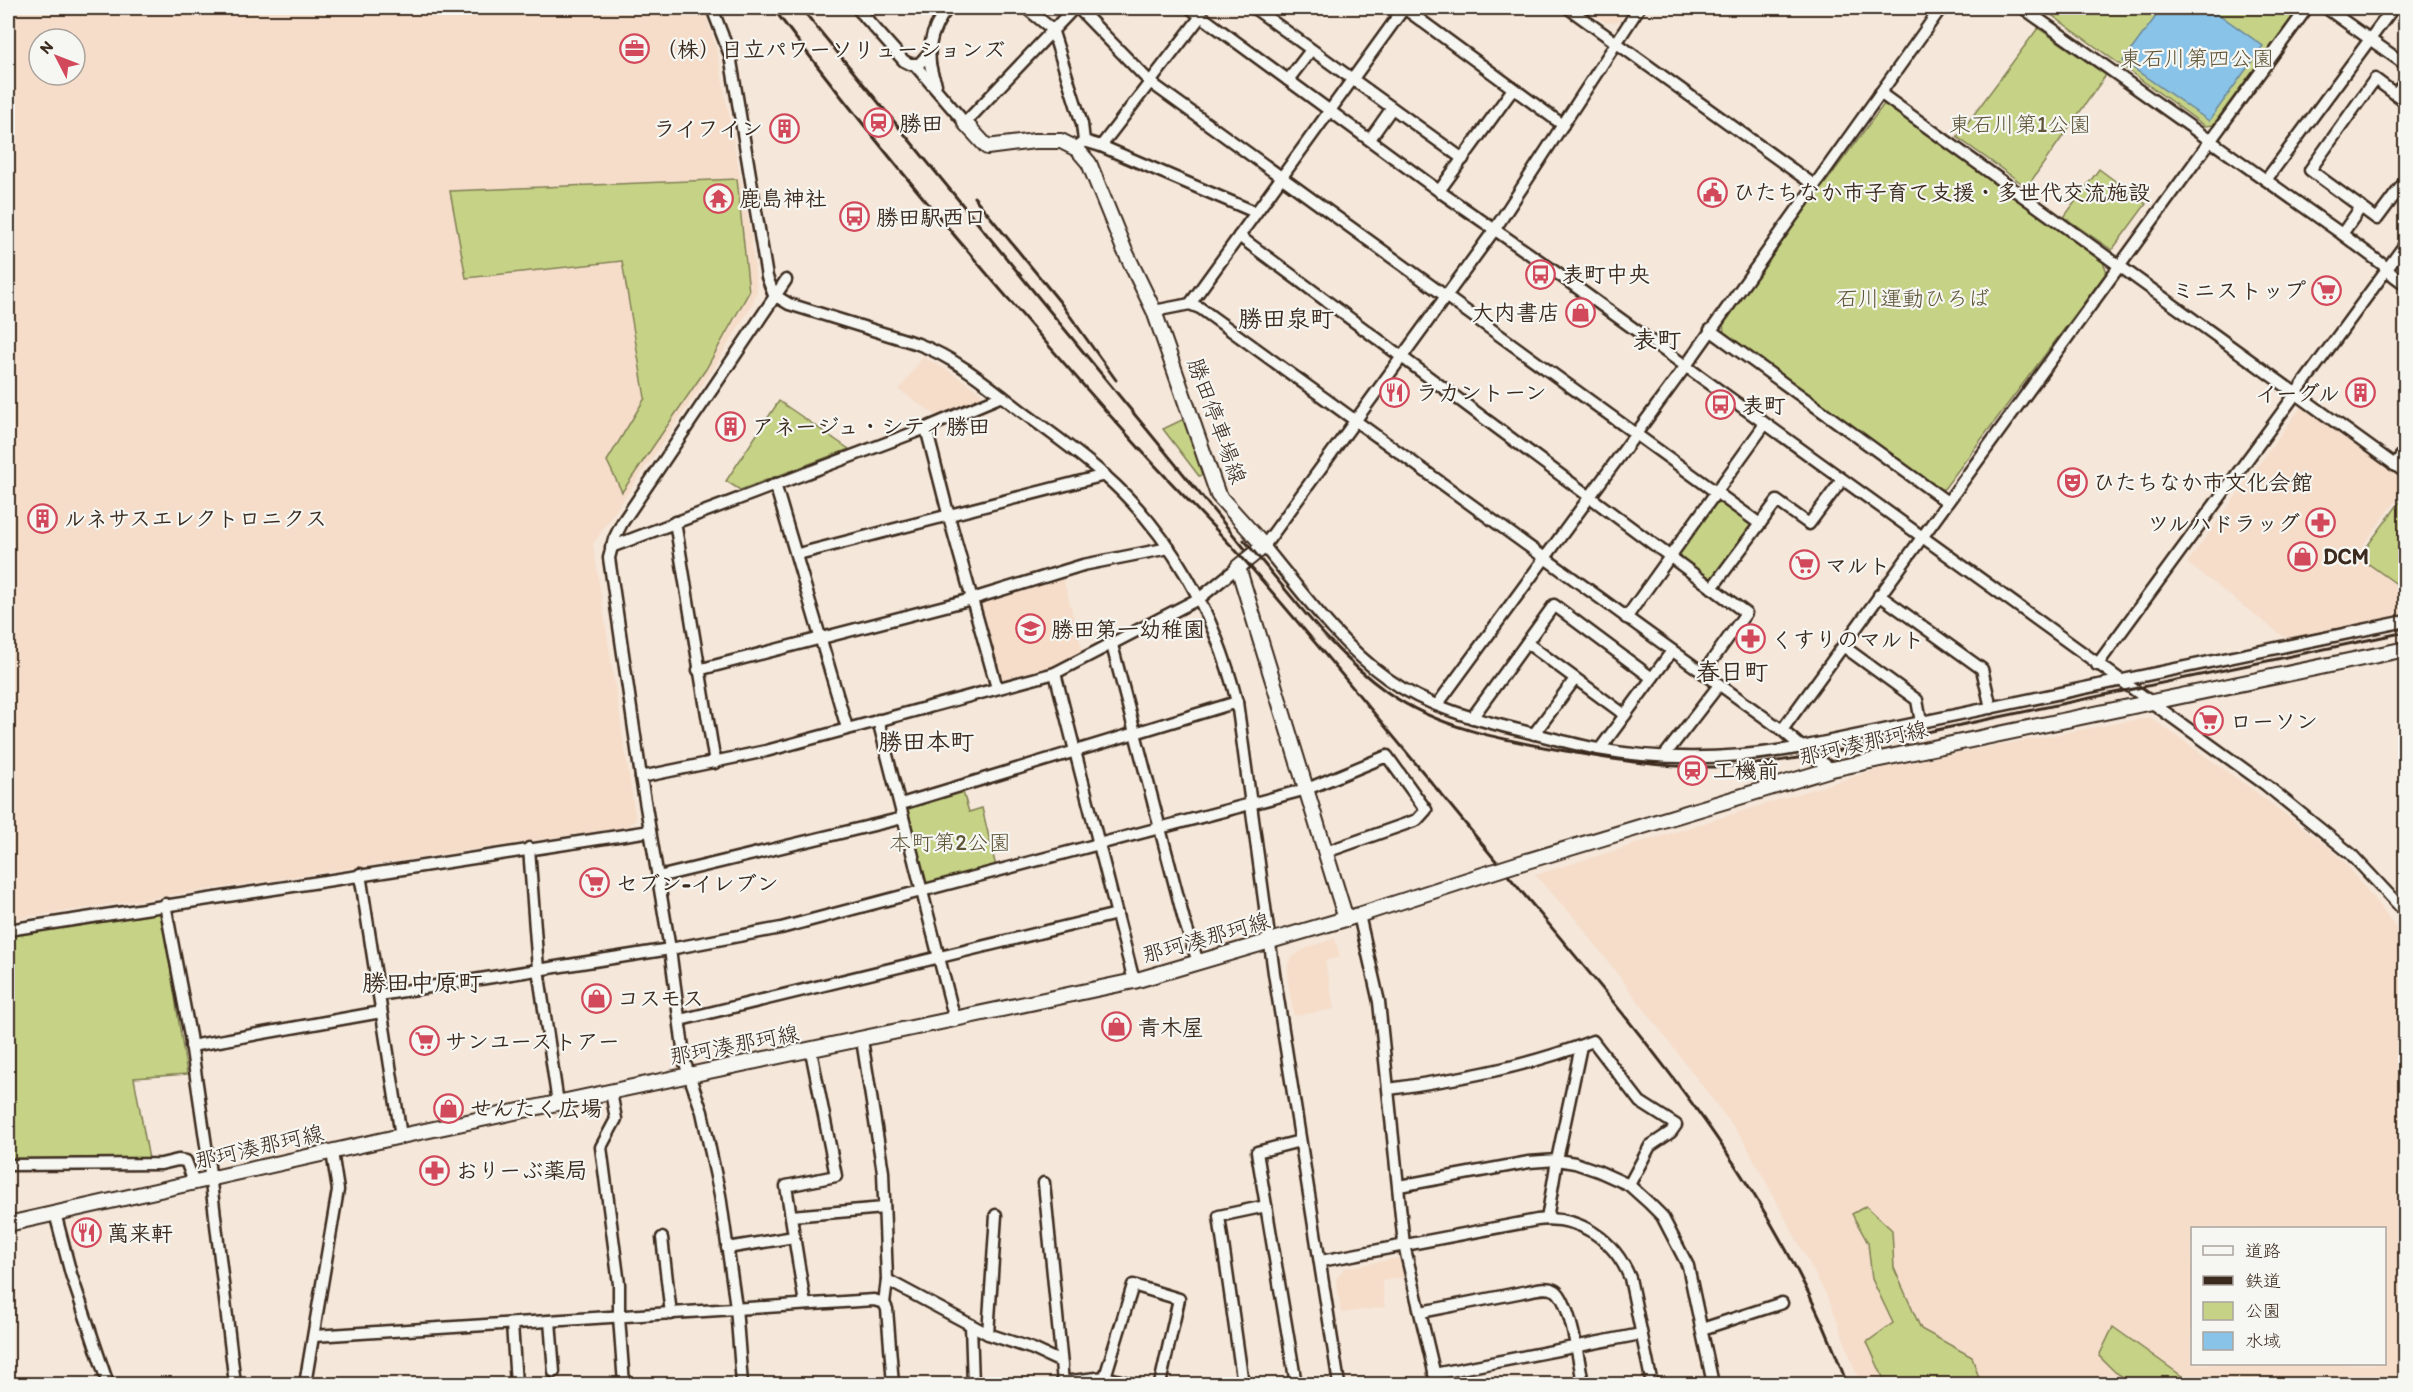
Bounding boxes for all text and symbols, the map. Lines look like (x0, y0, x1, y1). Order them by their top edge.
north arrow (27, 27, 87, 87)
office icon: （株）日立パワーソリューションズ (618, 33, 650, 65)
place label: （株）日立パワーソリューションズ (655, 36, 1005, 63)
text: N (36, 37, 57, 58)
park label: 東石川第四公園 (2120, 45, 2274, 72)
station icon: 勝田 (862, 107, 894, 139)
place label: 勝田 (899, 110, 943, 137)
park label: 東石川第1公園 (1949, 111, 2091, 138)
building icon: ライフイン (768, 112, 800, 144)
place label: ライフイン (653, 115, 763, 142)
public building icon: ひたちなか市子育て支援・多世代交流施設 (1696, 176, 1728, 208)
place label: ひたちなか市子育て支援・多世代交流施設 (1733, 179, 2151, 206)
temple icon: 鹿島神社 (702, 182, 734, 214)
place label: 鹿島神社 (739, 185, 827, 212)
bus stop icon: 勝田駅西口 (839, 201, 871, 233)
place label: 勝田駅西口 (876, 204, 986, 231)
bus stop icon: 表町中央 (1525, 258, 1557, 290)
place label: 表町中央 (1562, 261, 1650, 288)
supermarket icon: ミニストップ (2311, 274, 2343, 306)
place label: ミニストップ (2172, 277, 2306, 304)
park label: 石川運動ひろば (1836, 285, 1990, 312)
shop icon: 大内書店 (1565, 296, 1597, 328)
place label: 大内書店 (1472, 299, 1560, 326)
district label: 勝田泉町 (1238, 304, 1334, 333)
district label: 表町 (1633, 325, 1681, 354)
street label: 勝田停車場線 (1182, 354, 1252, 488)
restaurant icon: ラカントーン (1379, 376, 1411, 408)
building icon: イーグル (2345, 377, 2377, 409)
place label: ラカントーン (1416, 379, 1547, 406)
place label: イーグル (2256, 380, 2340, 407)
bus stop icon: 表町 (1705, 389, 1737, 421)
place label: 表町 (1742, 392, 1786, 419)
building icon: アネージュ・シティ勝田 (715, 410, 747, 442)
place label: アネージュ・シティ勝田 (752, 413, 990, 440)
theatre icon: ひたちなか市文化会館 (2056, 466, 2088, 498)
place label: ひたちなか市文化会館 (2093, 469, 2313, 496)
building icon: ルネサスエレクトロニクス (27, 502, 59, 534)
place label: ルネサスエレクトロニクス (64, 505, 327, 532)
pharmacy icon: ツルハドラッグ (2305, 507, 2337, 539)
place label: ツルハドラッグ (2147, 510, 2300, 537)
shop icon: DCM (2286, 540, 2318, 572)
place label: DCM (2323, 543, 2369, 570)
supermarket icon: マルト (1788, 549, 1820, 581)
place label: マルト (1825, 552, 1891, 579)
school or university icon: 勝田第一幼稚園 (1014, 613, 1046, 645)
place label: 勝田第一幼稚園 (1051, 616, 1205, 643)
pharmacy icon: くすりのマルト (1734, 623, 1766, 655)
place label: くすりのマルト (1771, 626, 1925, 653)
district label: 春日町 (1696, 657, 1768, 686)
supermarket icon: ローソン (2193, 705, 2225, 737)
place label: ローソン (2230, 708, 2318, 735)
street label: 那珂湊那珂線 (1796, 715, 1930, 771)
district label: 勝田本町 (878, 727, 974, 756)
station icon: 工機前 (1676, 754, 1708, 786)
place label: 工機前 (1713, 757, 1779, 784)
park label: 本町第2公園 (889, 829, 1011, 856)
supermarket icon: セブン-イレブン (579, 867, 611, 899)
place label: セブン-イレブン (616, 870, 779, 897)
street label: 那珂湊那珂線 (1139, 907, 1273, 969)
district label: 勝田中原町 (362, 968, 482, 997)
shop icon: コスモス (580, 982, 612, 1014)
place label: コスモス (617, 985, 704, 1012)
shop icon: 青木屋 (1101, 1011, 1133, 1043)
place label: 青木屋 (1138, 1014, 1204, 1041)
street label: 那珂湊那珂線 (667, 1019, 801, 1071)
supermarket icon: サンユーストアー (408, 1025, 440, 1057)
place label: サンユーストアー (445, 1028, 620, 1055)
shop icon: せんたく広場 (433, 1092, 465, 1124)
place label: せんたく広場 (470, 1095, 602, 1122)
street label: 那珂湊那珂線 (192, 1119, 326, 1175)
pharmacy icon: おりーぶ薬局 (419, 1154, 451, 1186)
place label: おりーぶ薬局 (456, 1157, 588, 1184)
restaurant icon: 萬来軒 (70, 1217, 102, 1249)
place label: 萬来軒 (107, 1220, 173, 1247)
legend (2191, 1227, 2386, 1365)
text: 道路 (2245, 1240, 2281, 1262)
text: 鉄道 (2245, 1270, 2281, 1292)
text: 公園 (2245, 1300, 2281, 1322)
text: 水域 (2245, 1330, 2281, 1352)

